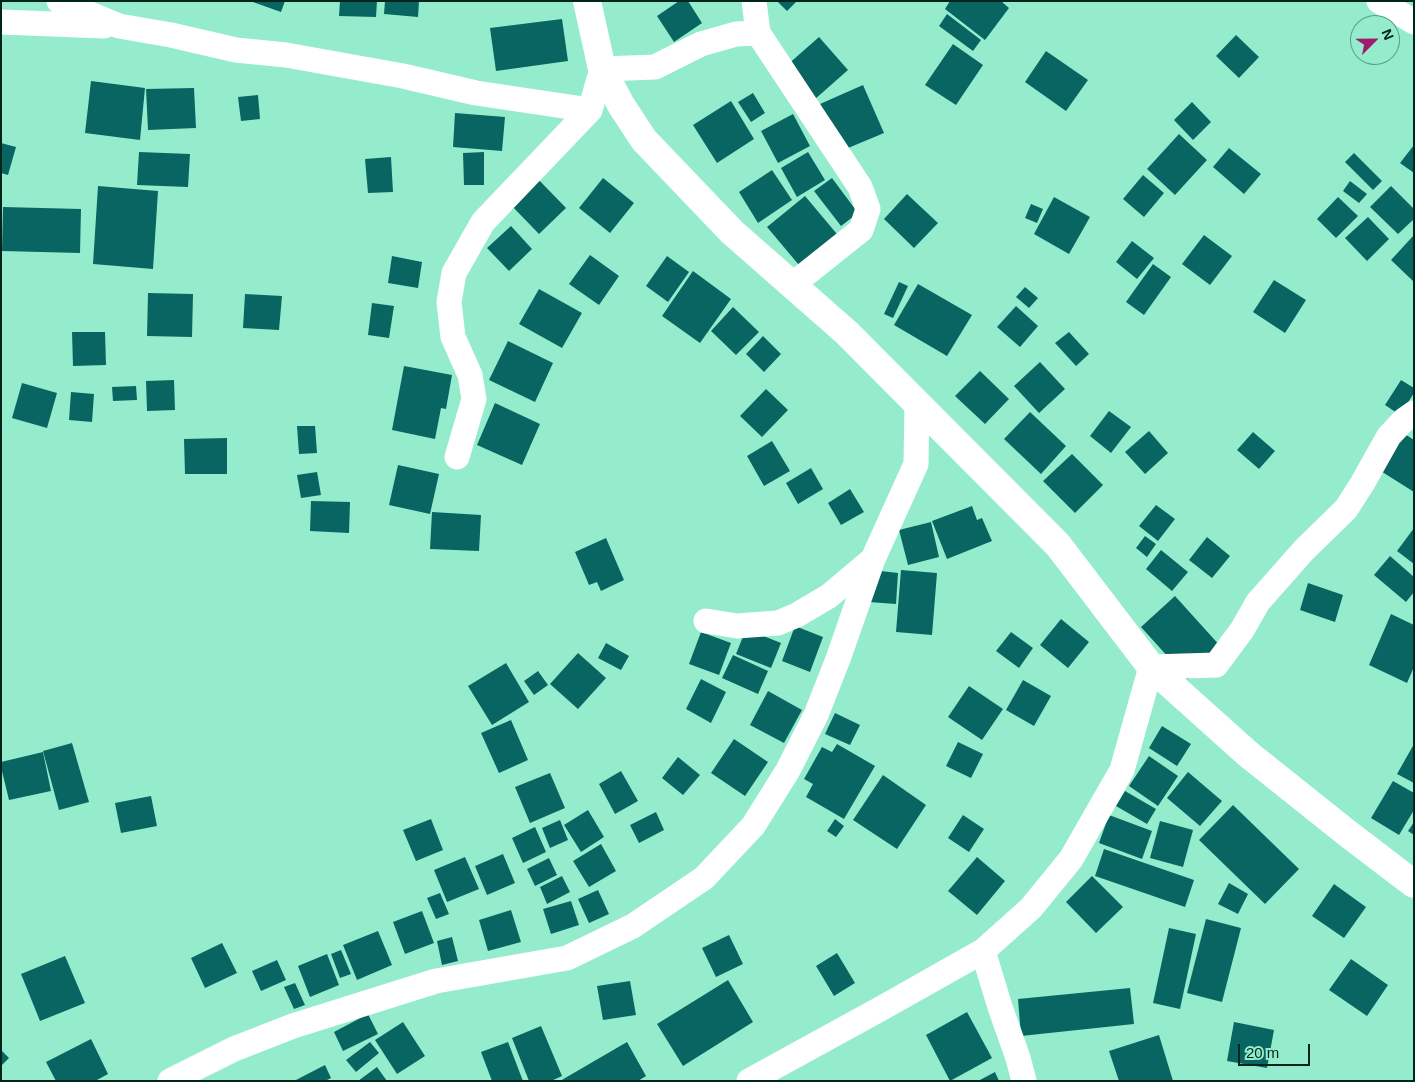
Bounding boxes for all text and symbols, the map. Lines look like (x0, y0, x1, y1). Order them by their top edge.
north arrow (1350, 15, 1400, 65)
text: N (1379, 27, 1397, 42)
scale bar (1240, 1034, 1312, 1066)
text: 20 m (1246, 1044, 1279, 1061)

